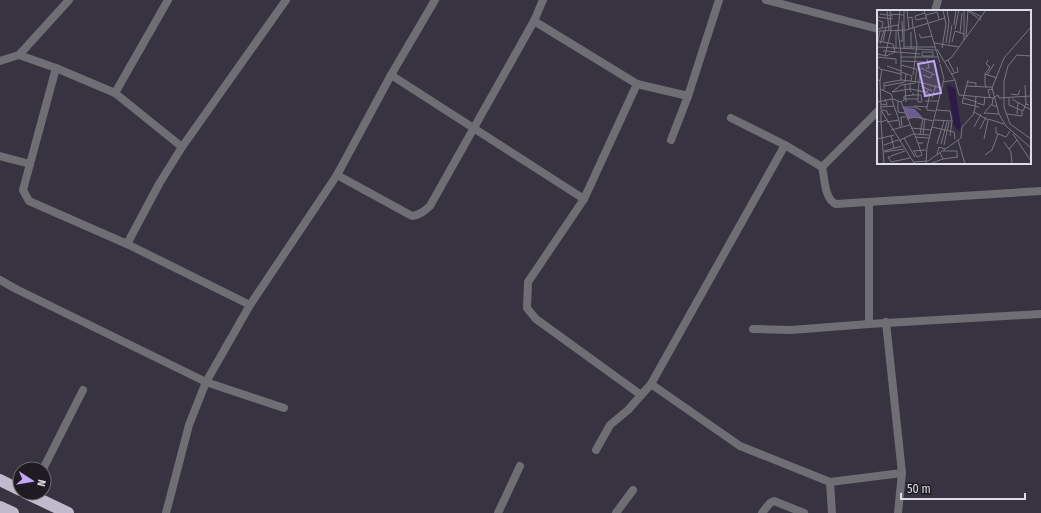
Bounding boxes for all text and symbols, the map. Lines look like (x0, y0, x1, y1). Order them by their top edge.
inset map (877, 10, 1031, 164)
north arrow (12, 461, 52, 501)
scale bar (901, 475, 1025, 501)
text: N (34, 478, 48, 488)
text: 50 m (907, 482, 931, 496)

